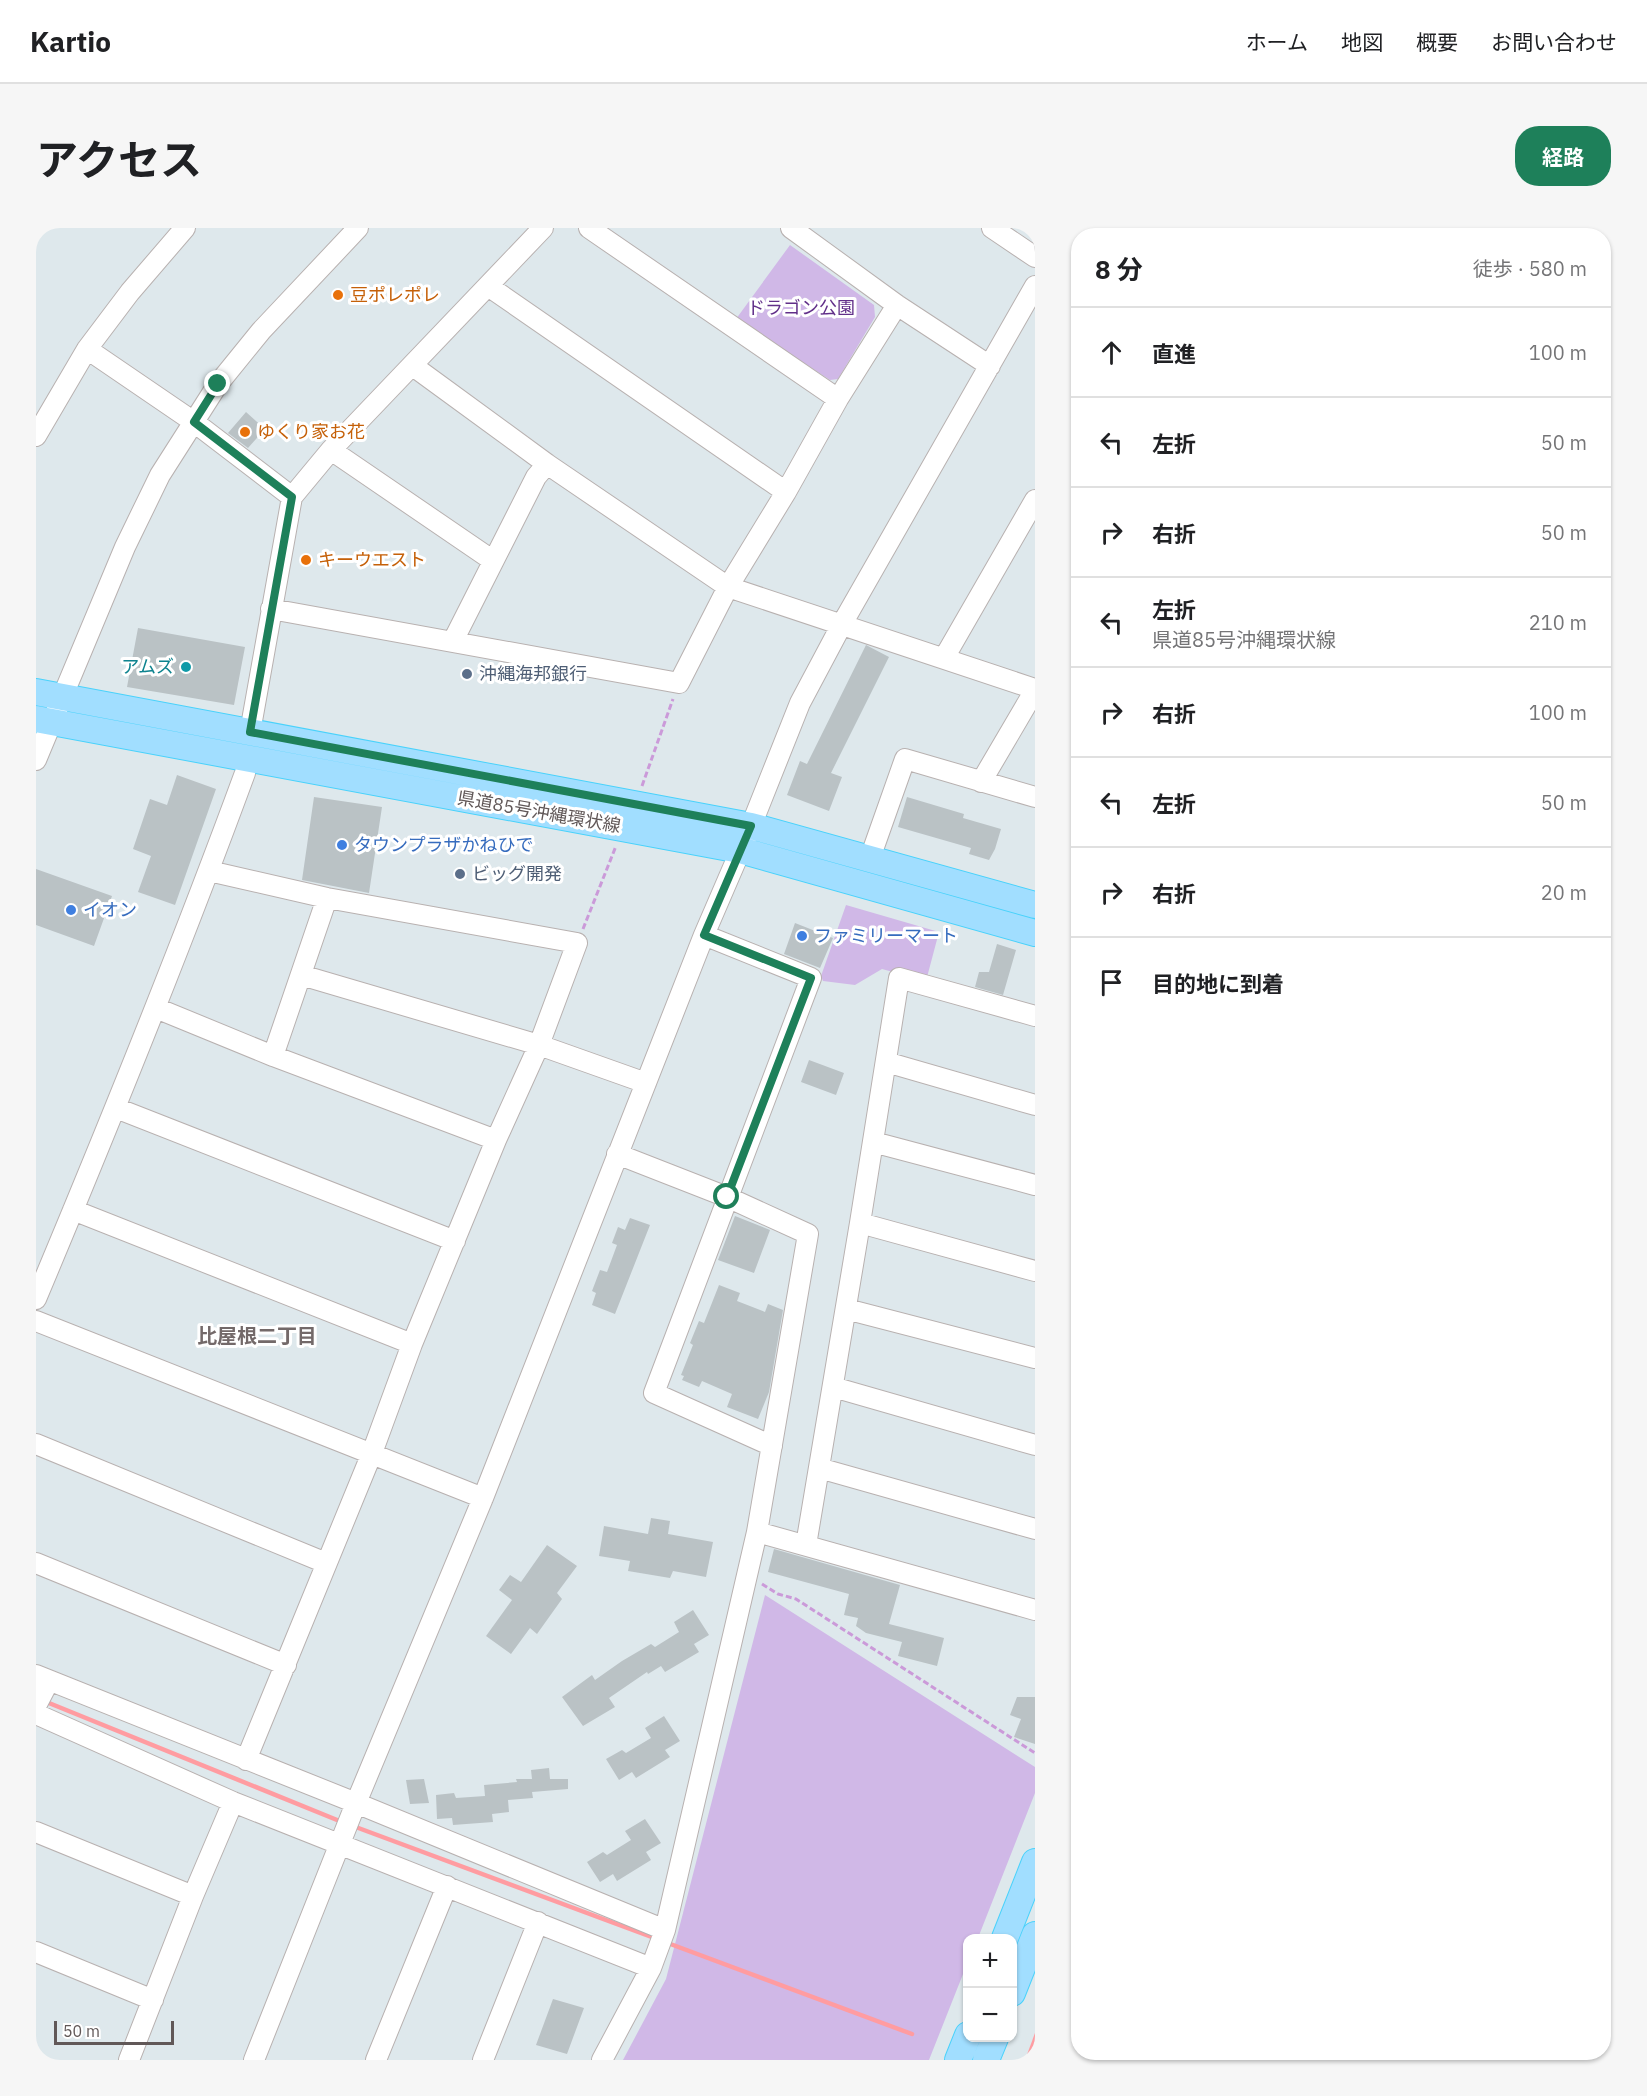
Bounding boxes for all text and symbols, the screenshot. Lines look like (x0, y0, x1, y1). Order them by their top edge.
text: Kartio (30, 23, 111, 60)
text: ホーム (1246, 28, 1308, 56)
text: 地図 (1341, 28, 1383, 56)
text: 概要 (1416, 28, 1458, 56)
text: お問い合わせ (1491, 28, 1617, 56)
button: 経路 (1515, 126, 1611, 186)
text: アクセス (36, 132, 202, 187)
text: 8 分 (1095, 252, 1143, 286)
text: 徒歩 · 580 m (1473, 255, 1587, 282)
place label: 豆ポレポレ (350, 283, 440, 306)
marker: 豆ポレポレ (331, 288, 345, 302)
park label: ドラゴン公園 (747, 296, 855, 319)
icon: ahead (1095, 336, 1128, 369)
text: 直進 (1152, 339, 1196, 368)
text: 100 m (1529, 339, 1587, 366)
route end (204, 370, 230, 396)
place label: ゆくり家お花 (257, 420, 365, 443)
marker: ゆくり家お花 (238, 425, 252, 439)
icon: left (1095, 426, 1128, 459)
text: 左折 (1152, 429, 1196, 458)
text: 50 m (1541, 429, 1587, 456)
icon: right (1095, 516, 1128, 549)
text: 右折 (1152, 519, 1196, 548)
text: 50 m (1541, 519, 1587, 546)
place label: キーウエスト (318, 548, 426, 571)
marker: キーウエスト (299, 553, 313, 567)
text: 左折 (1152, 595, 1196, 624)
icon: left (1095, 606, 1128, 639)
text: 210 m (1529, 609, 1587, 636)
text: 県道85号沖縄環状線 (1152, 626, 1336, 653)
place label: アムズ (121, 655, 174, 678)
marker: アムズ (179, 660, 193, 674)
place label: 沖縄海邦銀行 (479, 662, 587, 685)
marker: 沖縄海邦銀行 (460, 667, 474, 681)
icon: right (1095, 696, 1128, 729)
text: 右折 (1152, 699, 1196, 728)
text: 100 m (1529, 699, 1587, 726)
street label: 県道85号沖縄環状線 (456, 786, 623, 837)
icon: left (1095, 786, 1128, 819)
text: 左折 (1152, 789, 1196, 818)
text: 50 m (1541, 789, 1587, 816)
place label: タウンプラザかねひで (354, 833, 533, 856)
marker: タウンプラザかねひで (335, 838, 349, 852)
place label: ビッグ開発 (472, 862, 562, 885)
marker: ビッグ開発 (453, 867, 467, 881)
icon: right (1095, 876, 1128, 909)
text: 右折 (1152, 879, 1196, 908)
text: 20 m (1541, 879, 1587, 906)
place label: イオン (83, 898, 137, 921)
marker: イオン (64, 903, 78, 917)
place label: ファミリーマート (814, 924, 958, 947)
marker: ファミリーマート (795, 929, 809, 943)
icon: arrive (1095, 966, 1128, 999)
text: 目的地に到着 (1152, 969, 1284, 998)
route start (713, 1183, 739, 1209)
district label: 比屋根二丁目 (197, 1322, 317, 1349)
map controls (963, 1934, 1017, 2042)
button: + (963, 1934, 1017, 1988)
button: − (963, 1988, 1017, 2042)
scale bar (54, 2018, 174, 2046)
text: 50 m (63, 2021, 100, 2041)

